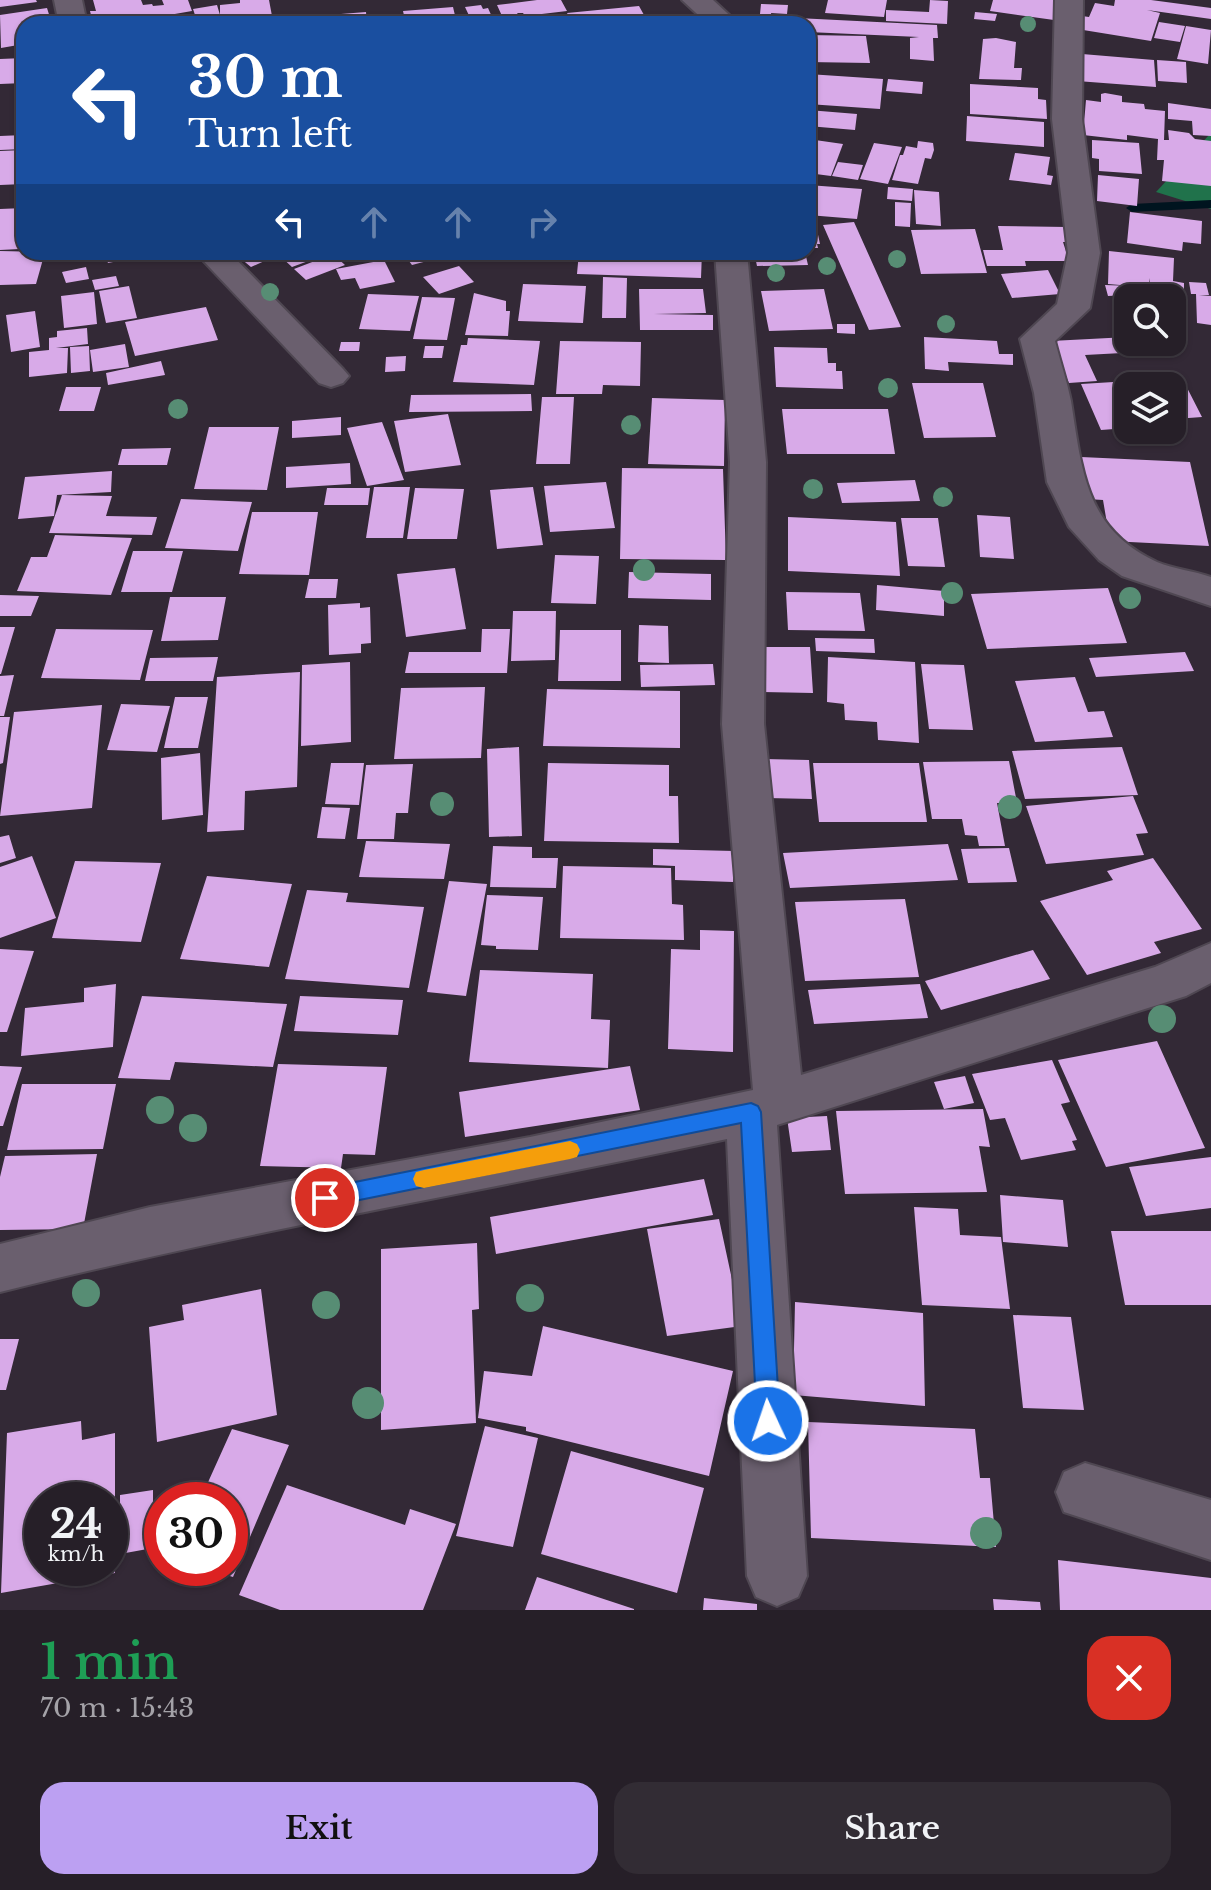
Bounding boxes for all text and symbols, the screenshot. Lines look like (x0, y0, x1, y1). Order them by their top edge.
text: 30 m (188, 43, 343, 112)
icon: left (56, 48, 160, 152)
text: Turn left (188, 112, 352, 157)
icon: left (268, 200, 312, 244)
icon: ahead (352, 200, 396, 244)
icon: ahead (436, 200, 480, 244)
icon: right (520, 200, 564, 244)
map controls (1114, 284, 1186, 444)
button: search (1114, 284, 1186, 356)
button: layers (1114, 372, 1186, 444)
pin (291, 1164, 359, 1232)
icon: arrive (303, 1176, 347, 1220)
position arrow (726, 1379, 810, 1463)
speed limit sign: 30 (144, 1482, 248, 1586)
text: 24 (50, 1499, 102, 1549)
text: km/h (48, 1542, 104, 1566)
text: 1 min (40, 1632, 178, 1692)
button: close (1087, 1636, 1171, 1720)
text: 70 m · 15:43 (40, 1692, 194, 1724)
button: Exit (40, 1782, 598, 1874)
button: Share (614, 1782, 1171, 1874)

